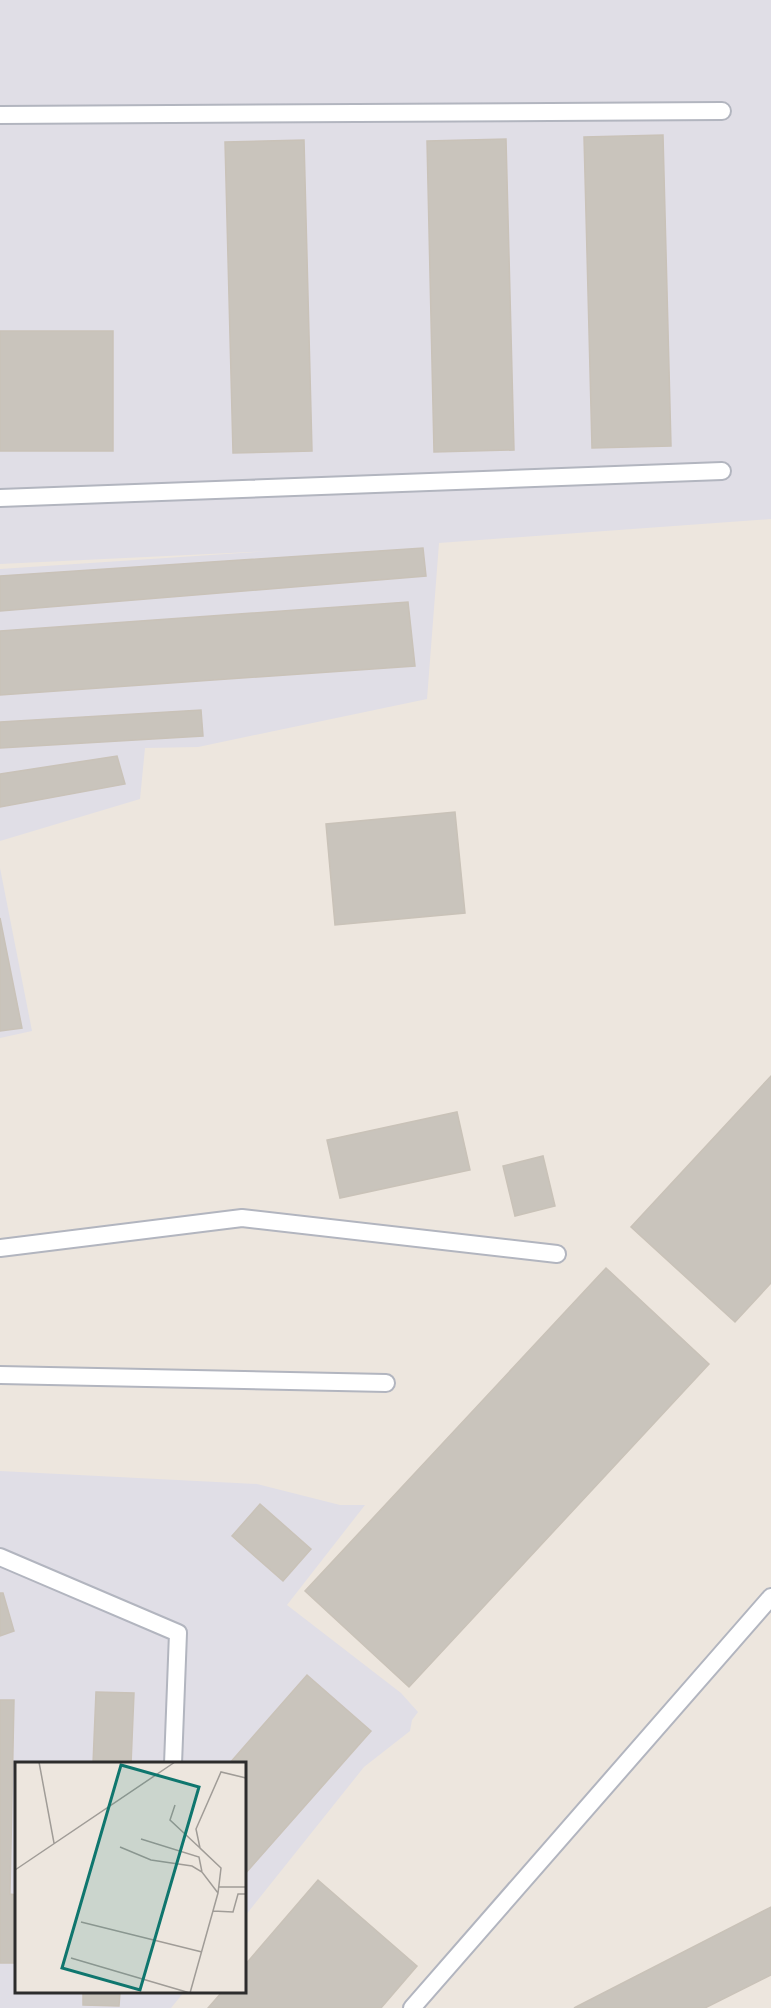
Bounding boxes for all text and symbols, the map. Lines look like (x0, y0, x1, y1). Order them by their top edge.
inset map (15, 1762, 246, 1993)

